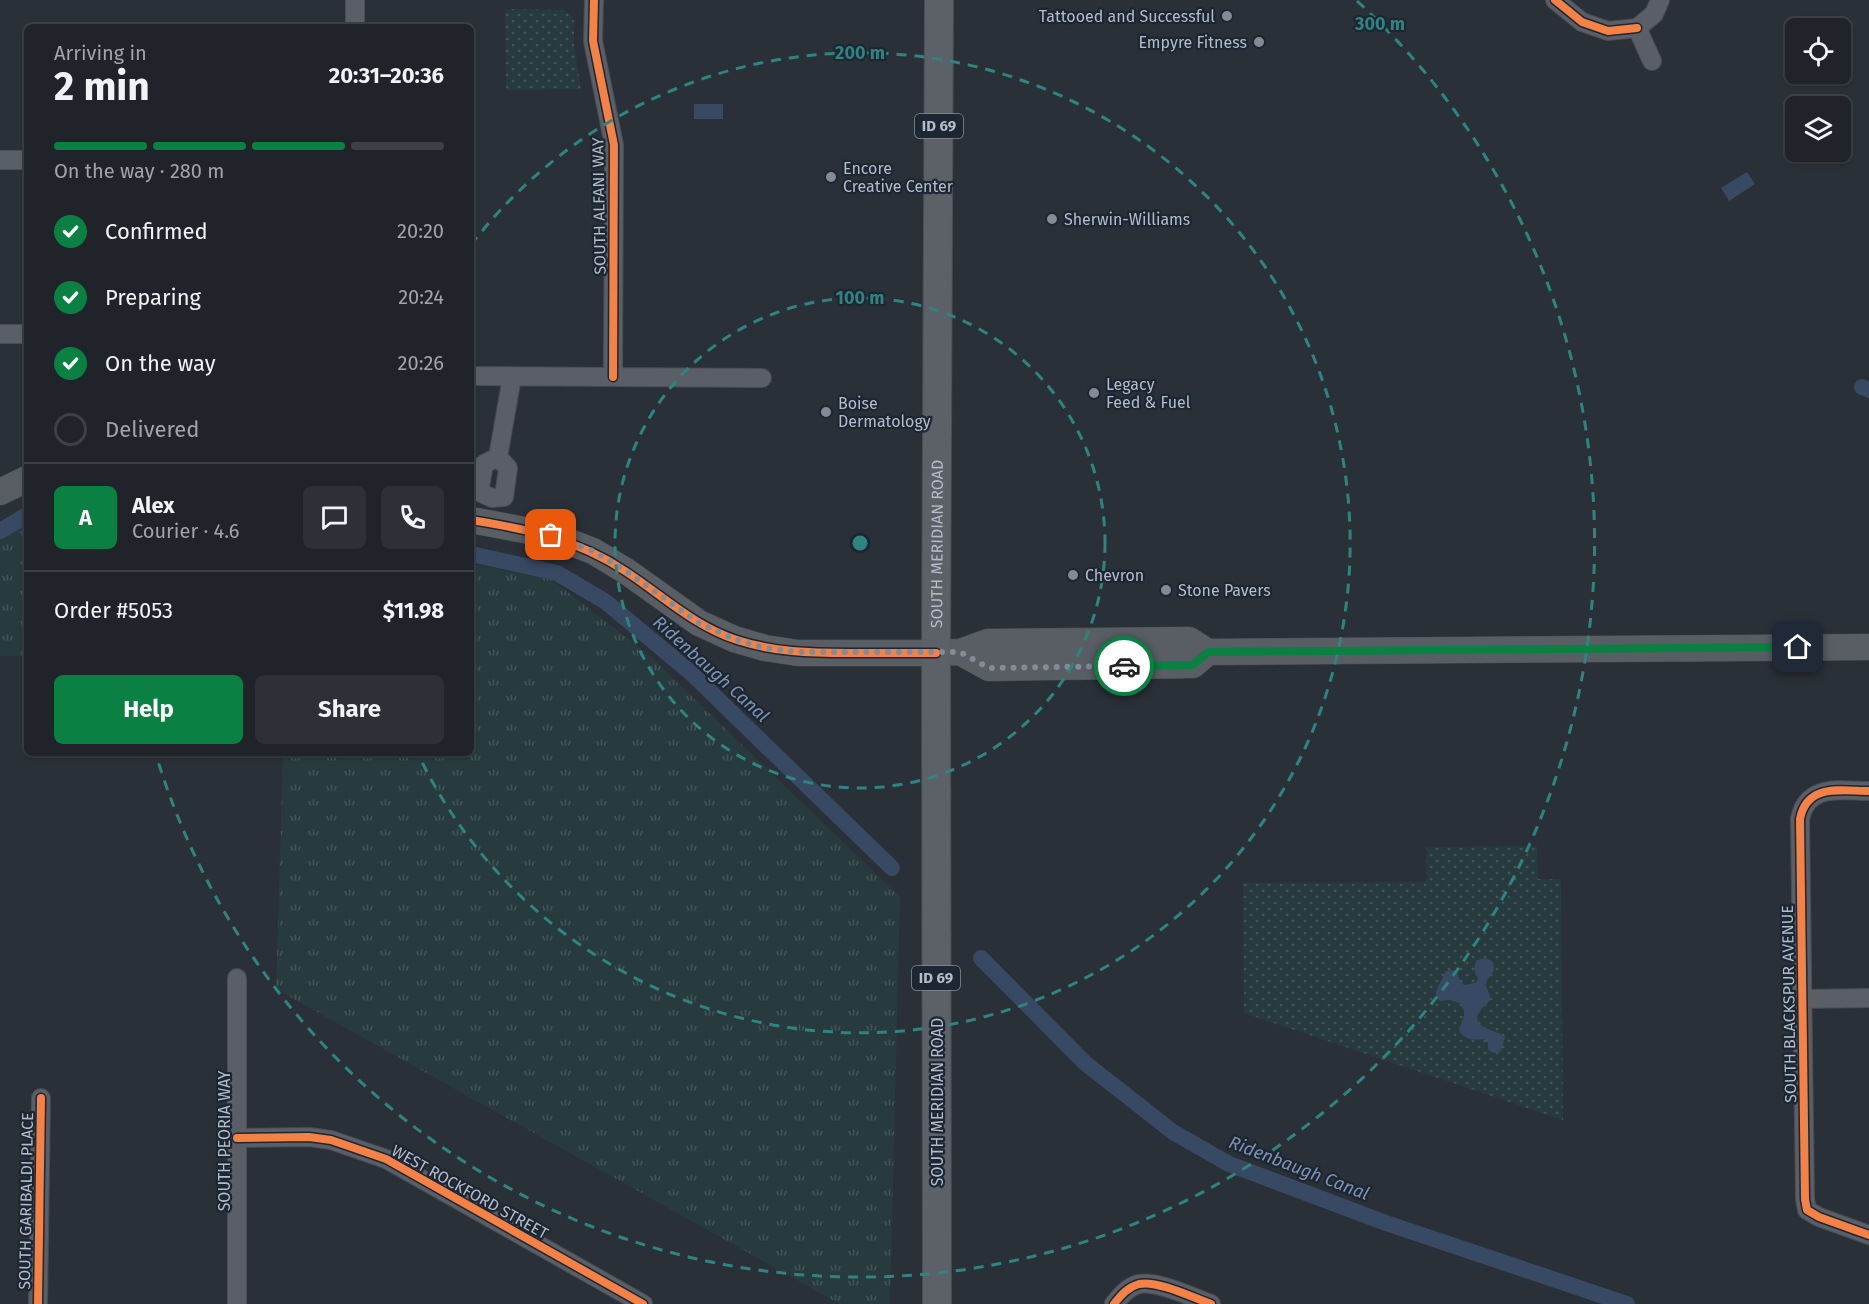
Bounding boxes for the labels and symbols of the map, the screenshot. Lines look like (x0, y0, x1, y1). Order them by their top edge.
place label: Tattooed and Successful (1039, 7, 1215, 26)
marker: Tattooed and Successful (1220, 9, 1234, 23)
text: 300 m (1354, 13, 1405, 35)
place label: Empyre Fitness (1138, 33, 1247, 52)
marker: Empyre Fitness (1252, 35, 1266, 49)
text: 200 m (835, 42, 885, 64)
road number: ID 69 (915, 114, 963, 138)
street label: SOUTH ALFANI WAY (588, 137, 610, 275)
place label: Encore Creative Center (843, 159, 954, 196)
marker: Encore Creative Center (824, 170, 838, 184)
place label: Sherwin-Williams (1064, 210, 1190, 229)
marker: Sherwin-Williams (1045, 212, 1059, 226)
text: 100 m (836, 287, 884, 309)
place label: Legacy Feed & Fuel (1106, 375, 1191, 412)
marker: Legacy Feed & Fuel (1087, 386, 1101, 400)
place label: Boise Dermatology (838, 394, 931, 431)
marker: Boise Dermatology (819, 405, 833, 419)
street label: SOUTH MERIDIAN ROAD (927, 460, 946, 628)
pin (525, 509, 576, 560)
centre of rings (850, 533, 870, 553)
place label: Chevron (1085, 566, 1144, 585)
marker: Chevron (1066, 568, 1080, 582)
place label: Stone Pavers (1178, 581, 1271, 600)
marker: Stone Pavers (1159, 583, 1173, 597)
water label: Ridenbaugh Canal (648, 611, 774, 727)
pin (1772, 621, 1823, 672)
courier (1094, 636, 1154, 696)
street label: SOUTH BLACKSPUR AVENUE (1778, 905, 1800, 1103)
road number: ID 69 (912, 966, 960, 990)
street label: SOUTH MERIDIAN ROAD (928, 1018, 947, 1186)
street label: SOUTH PEORIA WAY (215, 1070, 234, 1211)
street label: SOUTH GARIBALDI PLACE (15, 1112, 37, 1290)
water label: Ridenbaugh Canal (1226, 1131, 1372, 1205)
street label: WEST ROCKFORD STREET (388, 1141, 552, 1243)

